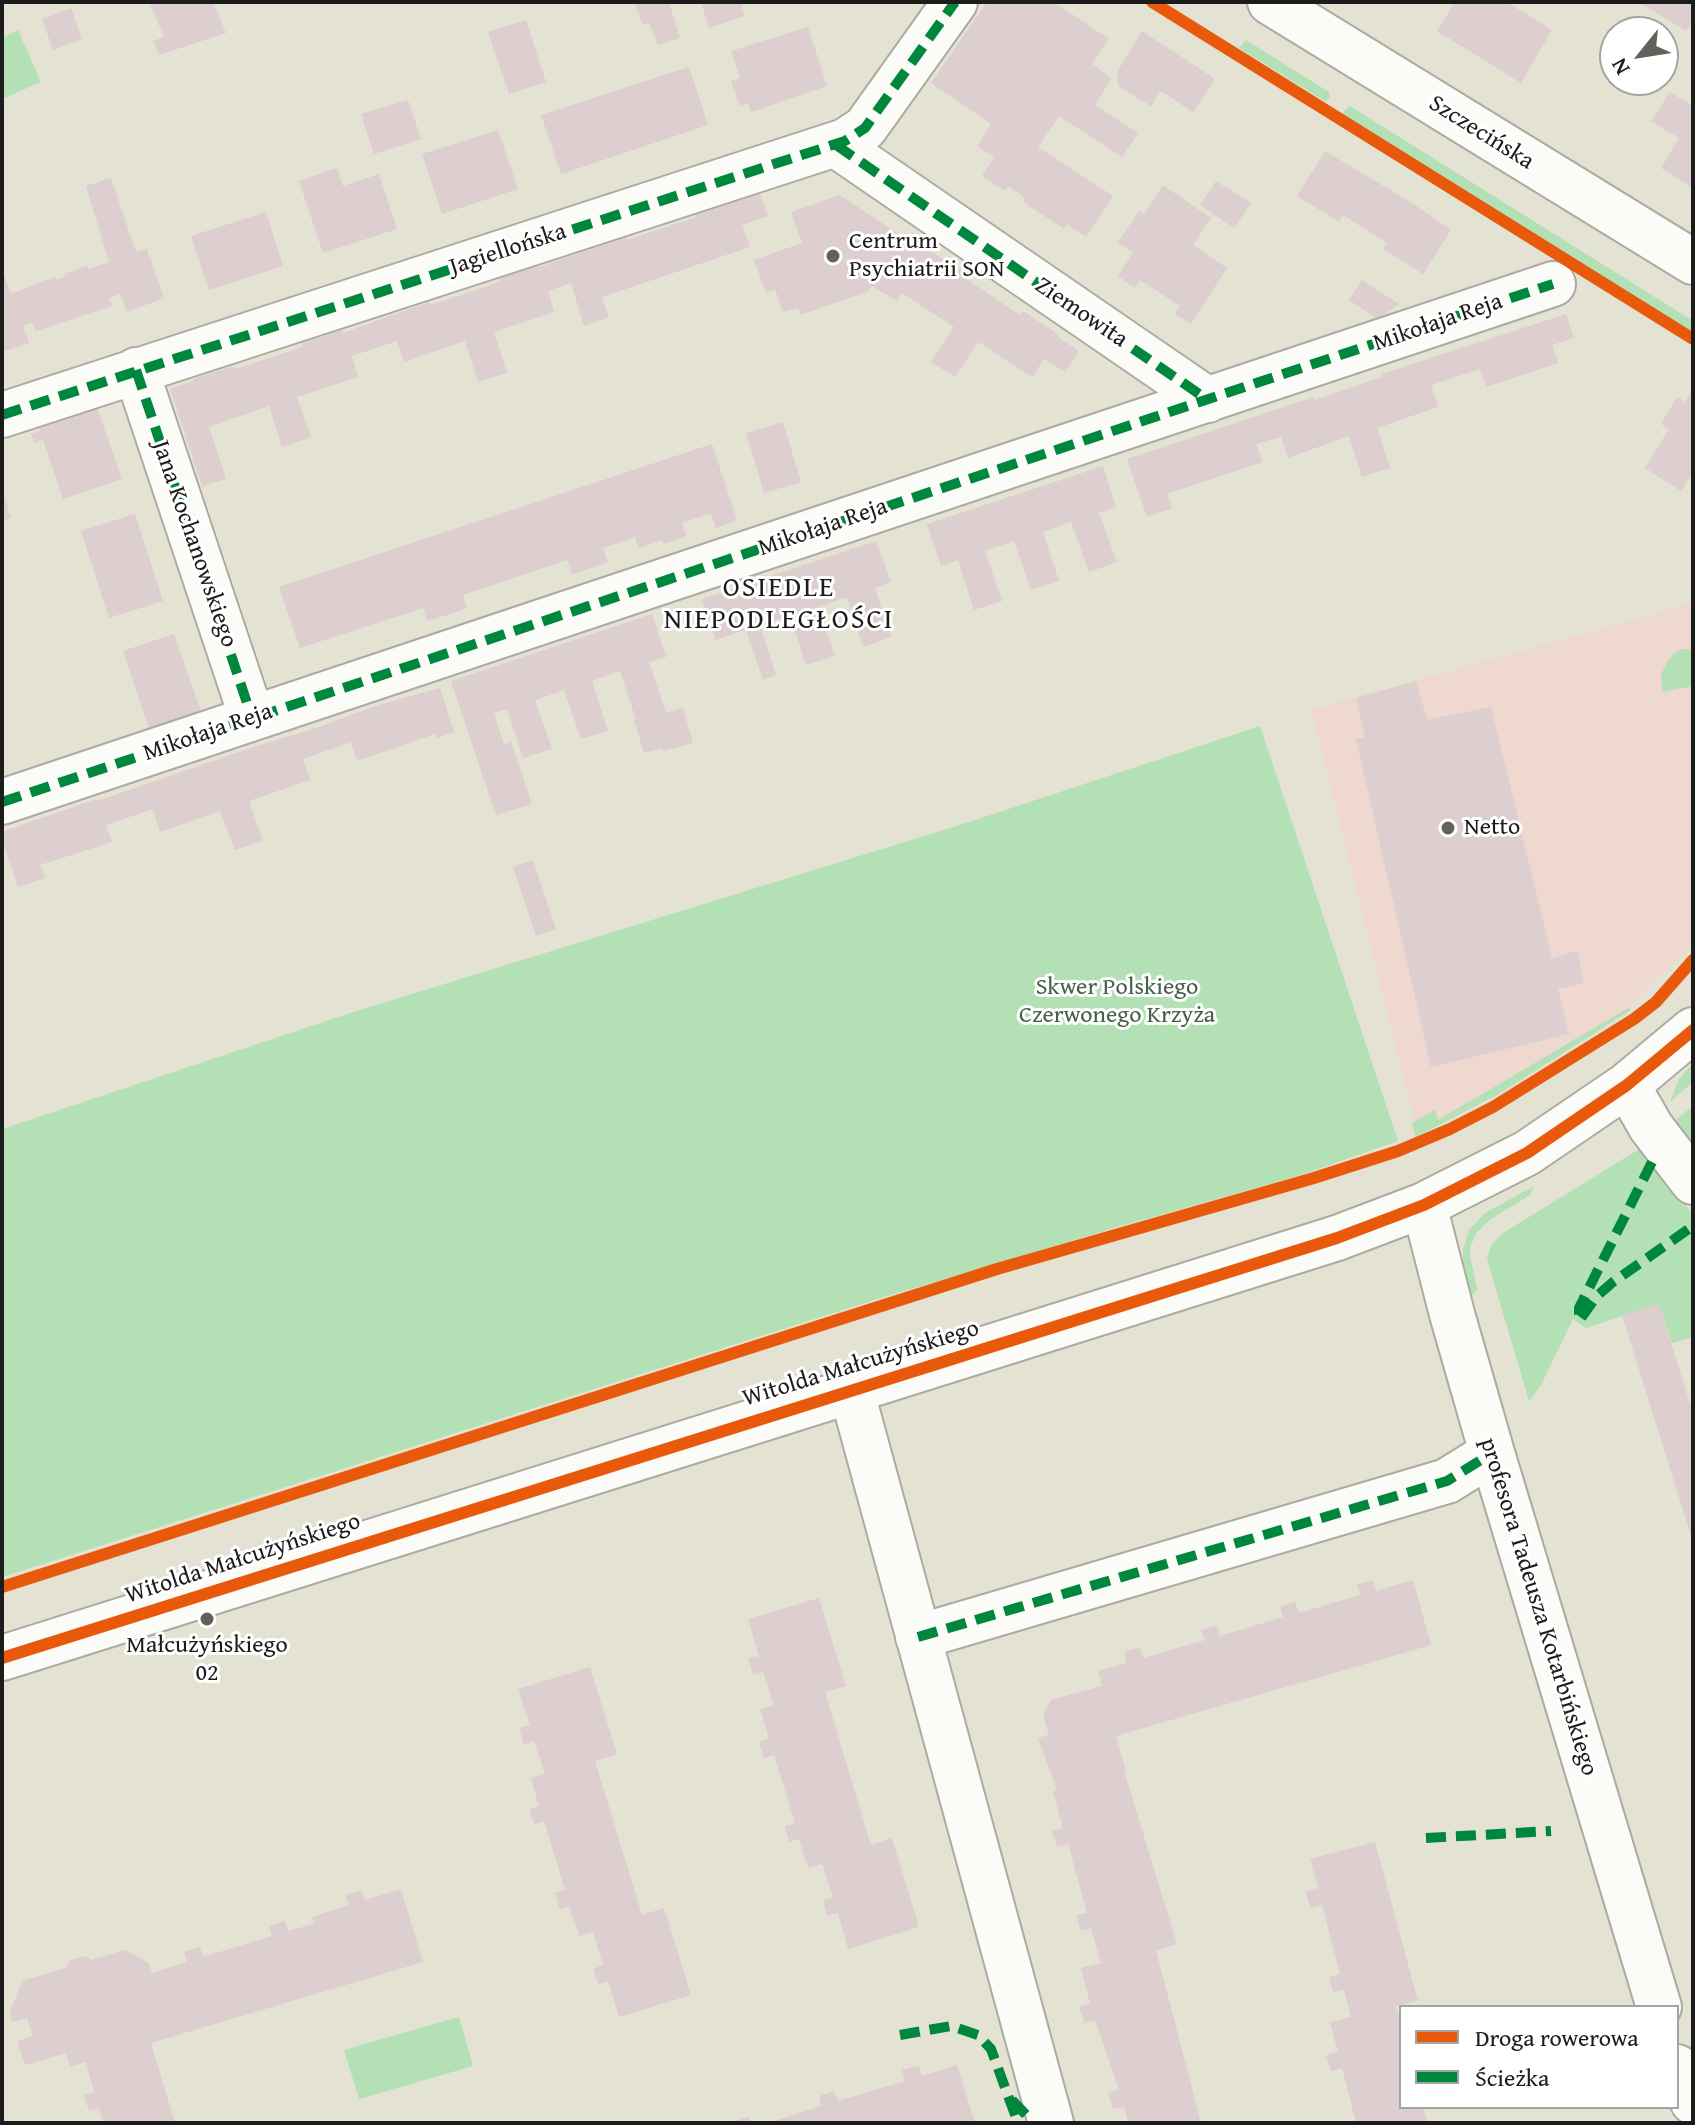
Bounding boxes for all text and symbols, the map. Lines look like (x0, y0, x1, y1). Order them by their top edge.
north arrow (1599, 16, 1679, 96)
text: N (1602, 53, 1637, 81)
street label: Szczecińska (1423, 89, 1539, 177)
street label: Jagiellońska (446, 218, 570, 282)
place label: Centrum Psychiatrii SON (849, 228, 1004, 284)
marker: Centrum Psychiatrii SON (824, 247, 842, 265)
street label: Ziemowita (1029, 271, 1133, 355)
street label: Mikołaja Reja (1370, 287, 1506, 359)
street label: Jana Kochanowskiego (145, 437, 243, 651)
street label: Mikołaja Reja (755, 492, 891, 564)
district label: OSIEDLE NIEPODLEGŁOŚCI (664, 572, 894, 638)
street label: Mikołaja Reja (140, 697, 276, 769)
place label: Netto (1464, 814, 1520, 842)
marker: Netto (1439, 819, 1457, 837)
park label: Skwer Polskiego Czerwonego Krzyża (1019, 974, 1215, 1030)
street label: Witolda Małcużyńskiego (739, 1314, 983, 1414)
street label: profesora Tadeusza Kotarbińskiego (1473, 1434, 1603, 1780)
street label: Witolda Małcużyńskiego (122, 1507, 364, 1611)
marker: Małcużyńskiego 02 (198, 1610, 216, 1628)
place label: Małcużyńskiego 02 (126, 1632, 288, 1688)
legend (1399, 2005, 1679, 2109)
text: Droga rowerowa (1475, 2020, 1639, 2055)
text: Ścieżka (1475, 2060, 1549, 2095)

